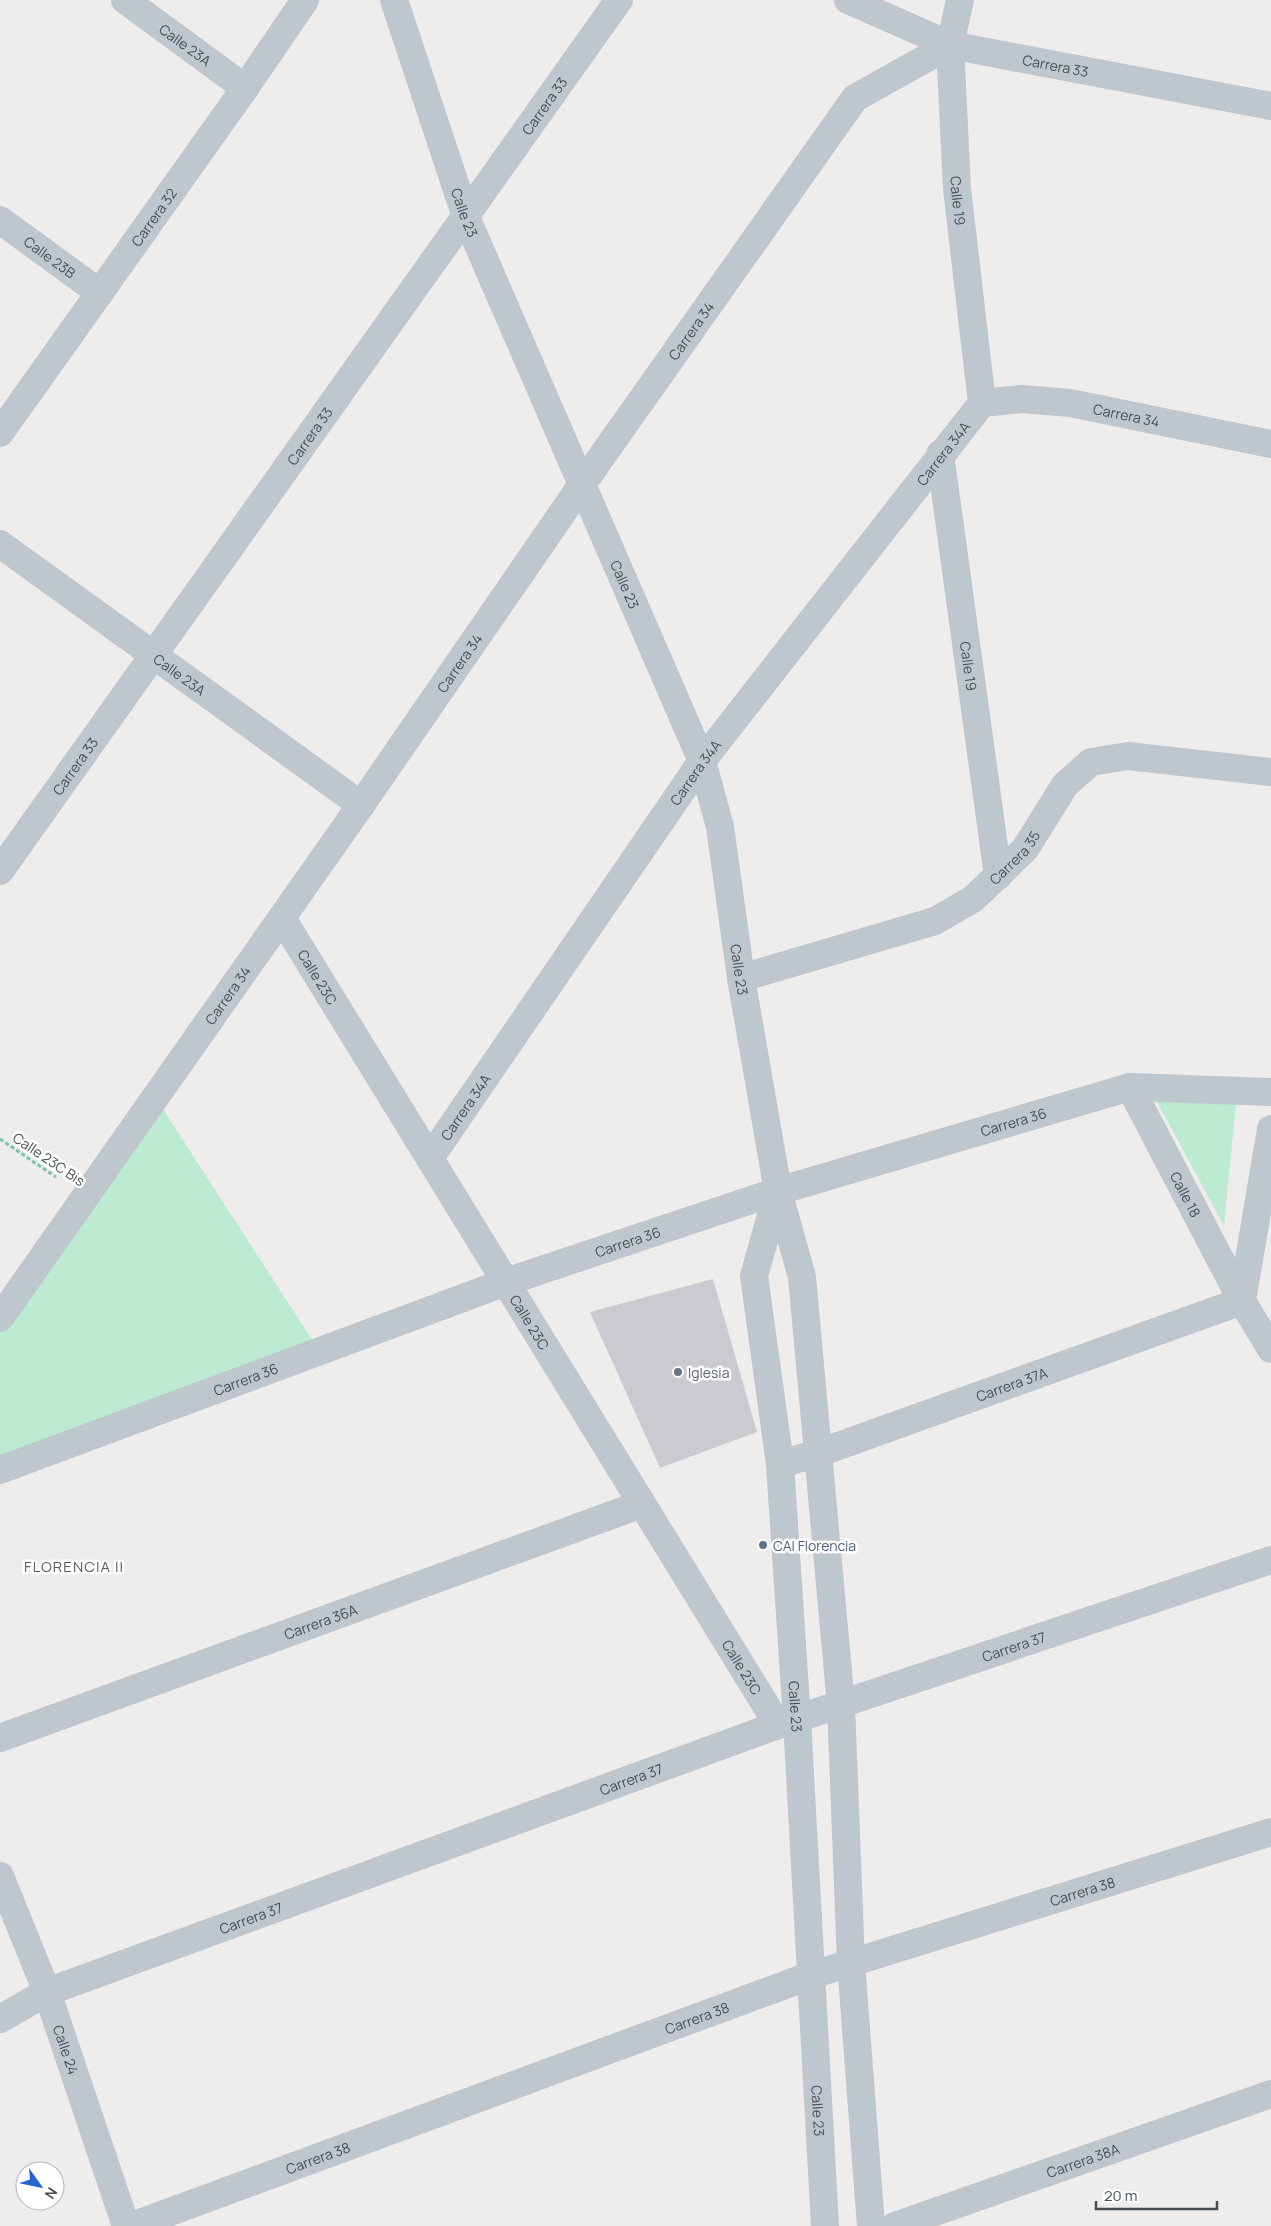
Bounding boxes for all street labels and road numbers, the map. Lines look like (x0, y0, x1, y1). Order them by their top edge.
street label: Calle 23A (156, 19, 215, 70)
street label: Carrera 33 (1021, 49, 1090, 81)
street label: Carrera 33 (517, 73, 571, 138)
street label: Calle 19 (947, 176, 971, 226)
street label: Carrera 32 (126, 184, 181, 250)
street label: Calle 23 (447, 185, 483, 240)
street label: Calle 23B (20, 231, 80, 282)
street label: Carrera 34 (663, 298, 718, 364)
street label: Carrera 34 (1092, 398, 1161, 431)
street label: Carrera 33 (282, 403, 336, 468)
street label: Carrera 34A (912, 417, 974, 489)
street label: Calle 23 (606, 557, 644, 612)
street label: Carrera 34 (432, 630, 486, 696)
street label: Calle 19 (956, 640, 982, 692)
street label: Calle 23A (150, 649, 210, 699)
street label: Carrera 33 (48, 733, 102, 799)
street label: Carrera 34A (665, 735, 725, 809)
street label: Carrera 35 (985, 827, 1044, 888)
street label: Calle 23 (727, 943, 753, 996)
street label: Calle 23C (294, 946, 342, 1008)
street label: Carrera 34 (200, 962, 254, 1028)
street label: Carrera 34A (436, 1070, 495, 1144)
street label: Carrera 36 (978, 1103, 1049, 1140)
street label: Calle 23C Bis (9, 1128, 89, 1190)
street label: Calle 18 (1166, 1168, 1206, 1220)
street label: Carrera 36 (592, 1222, 663, 1261)
street label: Calle 23C (506, 1291, 554, 1353)
street label: Carrera 36 (211, 1358, 281, 1399)
street label: Carrera 37A (973, 1362, 1050, 1405)
street label: Carrera 36A (281, 1599, 360, 1643)
street label: Carrera 37 (979, 1627, 1048, 1666)
street label: Calle 23C (718, 1636, 766, 1698)
street label: Calle 23 (785, 1680, 807, 1732)
street label: Carrera 37 (597, 1758, 665, 1799)
street label: Carrera 38 (1047, 1872, 1117, 1910)
street label: Carrera 37 (216, 1897, 285, 1938)
street label: Carrera 38 (662, 1997, 732, 2038)
street label: Calle 24 (49, 2022, 84, 2077)
street label: Calle 23 (808, 2085, 830, 2137)
street label: Carrera 38 (283, 2137, 353, 2178)
street label: Carrera 38A (1044, 2138, 1122, 2182)

